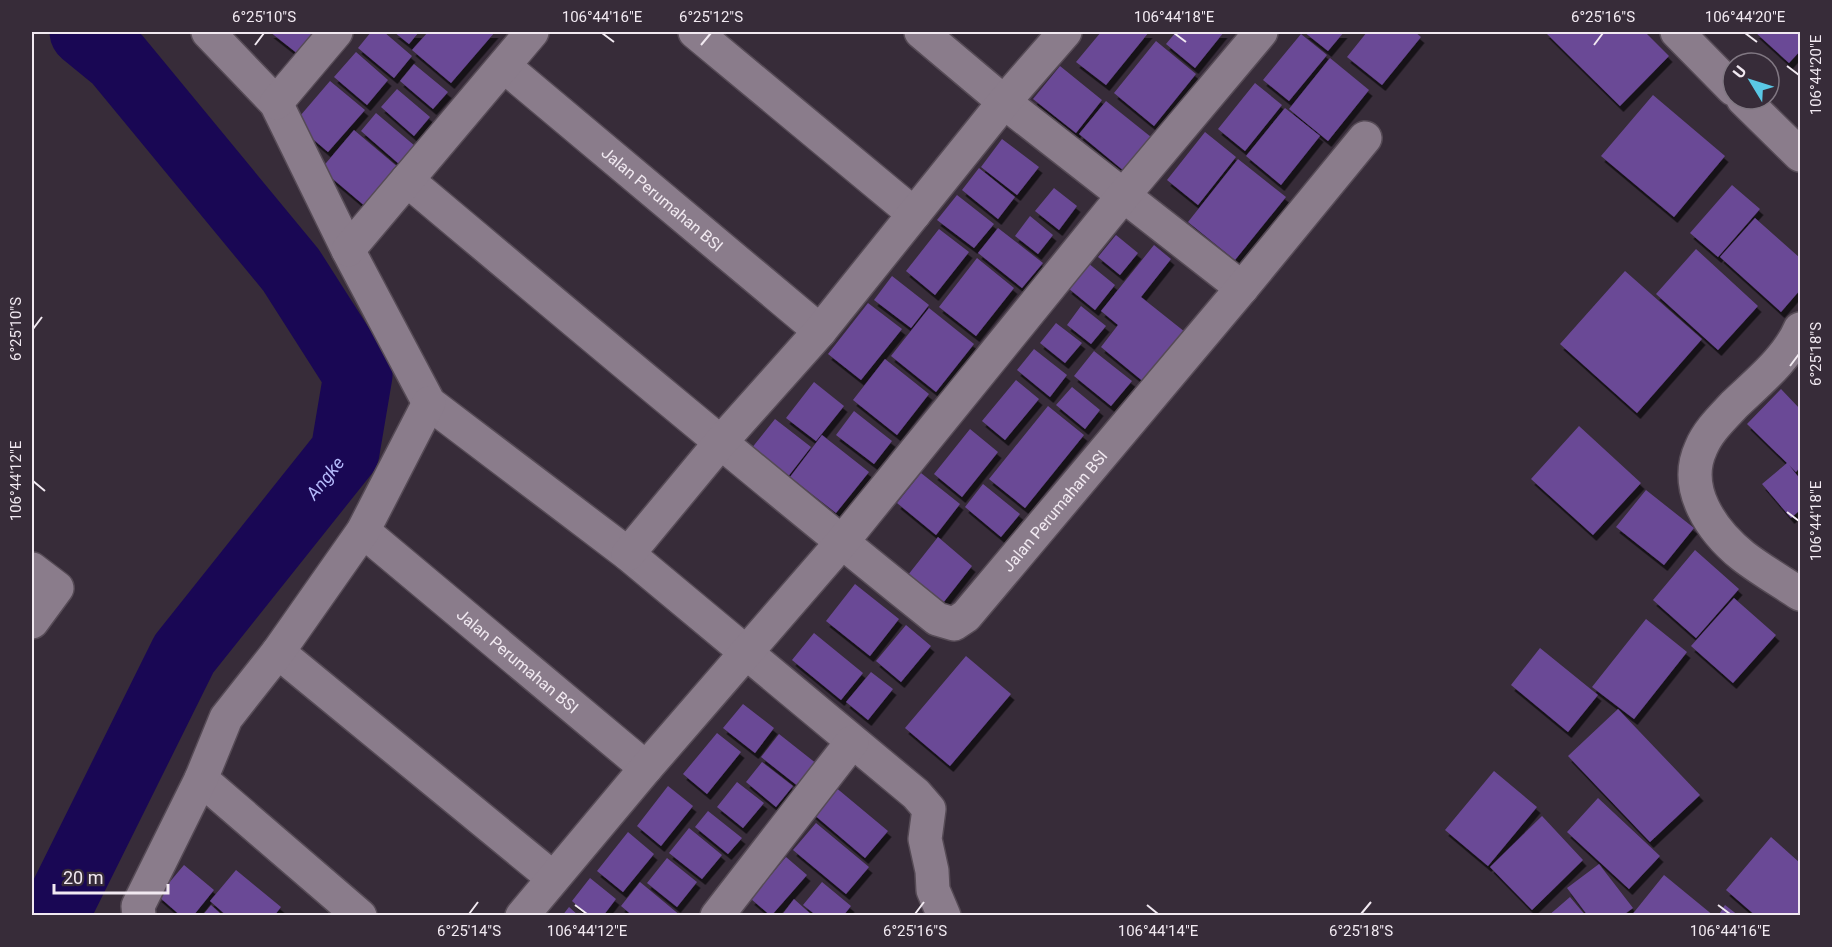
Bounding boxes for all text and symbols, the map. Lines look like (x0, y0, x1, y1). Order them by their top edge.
text: 6°25'10"S (232, 8, 296, 26)
text: 106°44'16"E (562, 8, 643, 26)
text: 6°25'12"S (679, 8, 743, 26)
text: 106°44'18"E (1134, 8, 1215, 26)
text: 6°25'16"S (1571, 8, 1635, 26)
text: 106°44'20"E (1705, 8, 1786, 26)
text: 106°44'20"E (1807, 34, 1825, 115)
north arrow (1721, 51, 1781, 111)
text: U (1729, 62, 1750, 82)
street label: Jalan Perumahan BSI (598, 143, 727, 255)
text: 6°25'10"S (7, 297, 25, 361)
text: 6°25'18"S (1807, 322, 1825, 386)
text: 106°44'12"E (7, 440, 25, 521)
street label: Jalan Perumahan BSI (998, 446, 1111, 575)
water label: Angke (301, 452, 348, 504)
text: 106°44'18"E (1807, 480, 1825, 561)
street label: Jalan Perumahan BSI (453, 604, 582, 717)
scale bar (54, 857, 168, 895)
text: 20 m (63, 867, 103, 888)
text: 6°25'14"S (437, 922, 501, 940)
text: 106°44'12"E (547, 922, 628, 940)
text: 6°25'16"S (883, 922, 947, 940)
text: 106°44'14"E (1118, 922, 1199, 940)
text: 6°25'18"S (1329, 922, 1393, 940)
text: 106°44'16"E (1690, 922, 1771, 940)

